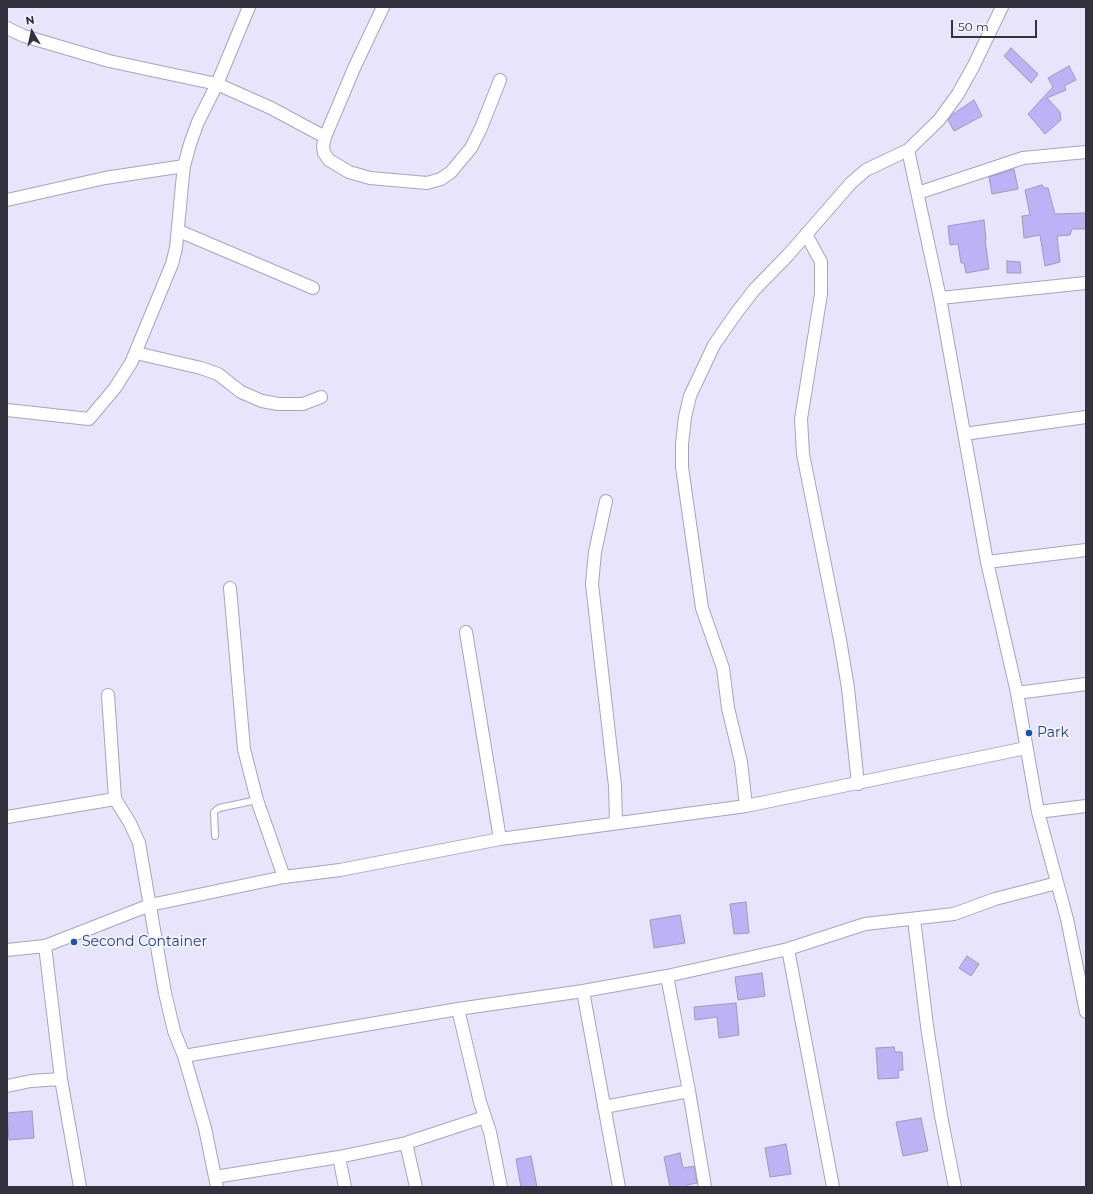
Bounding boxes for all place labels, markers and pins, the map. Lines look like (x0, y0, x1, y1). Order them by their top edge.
place label: Park (1037, 725, 1069, 741)
marker: Park (1024, 728, 1034, 738)
place label: Second Container (82, 934, 207, 950)
marker: Second Container (69, 937, 79, 947)

